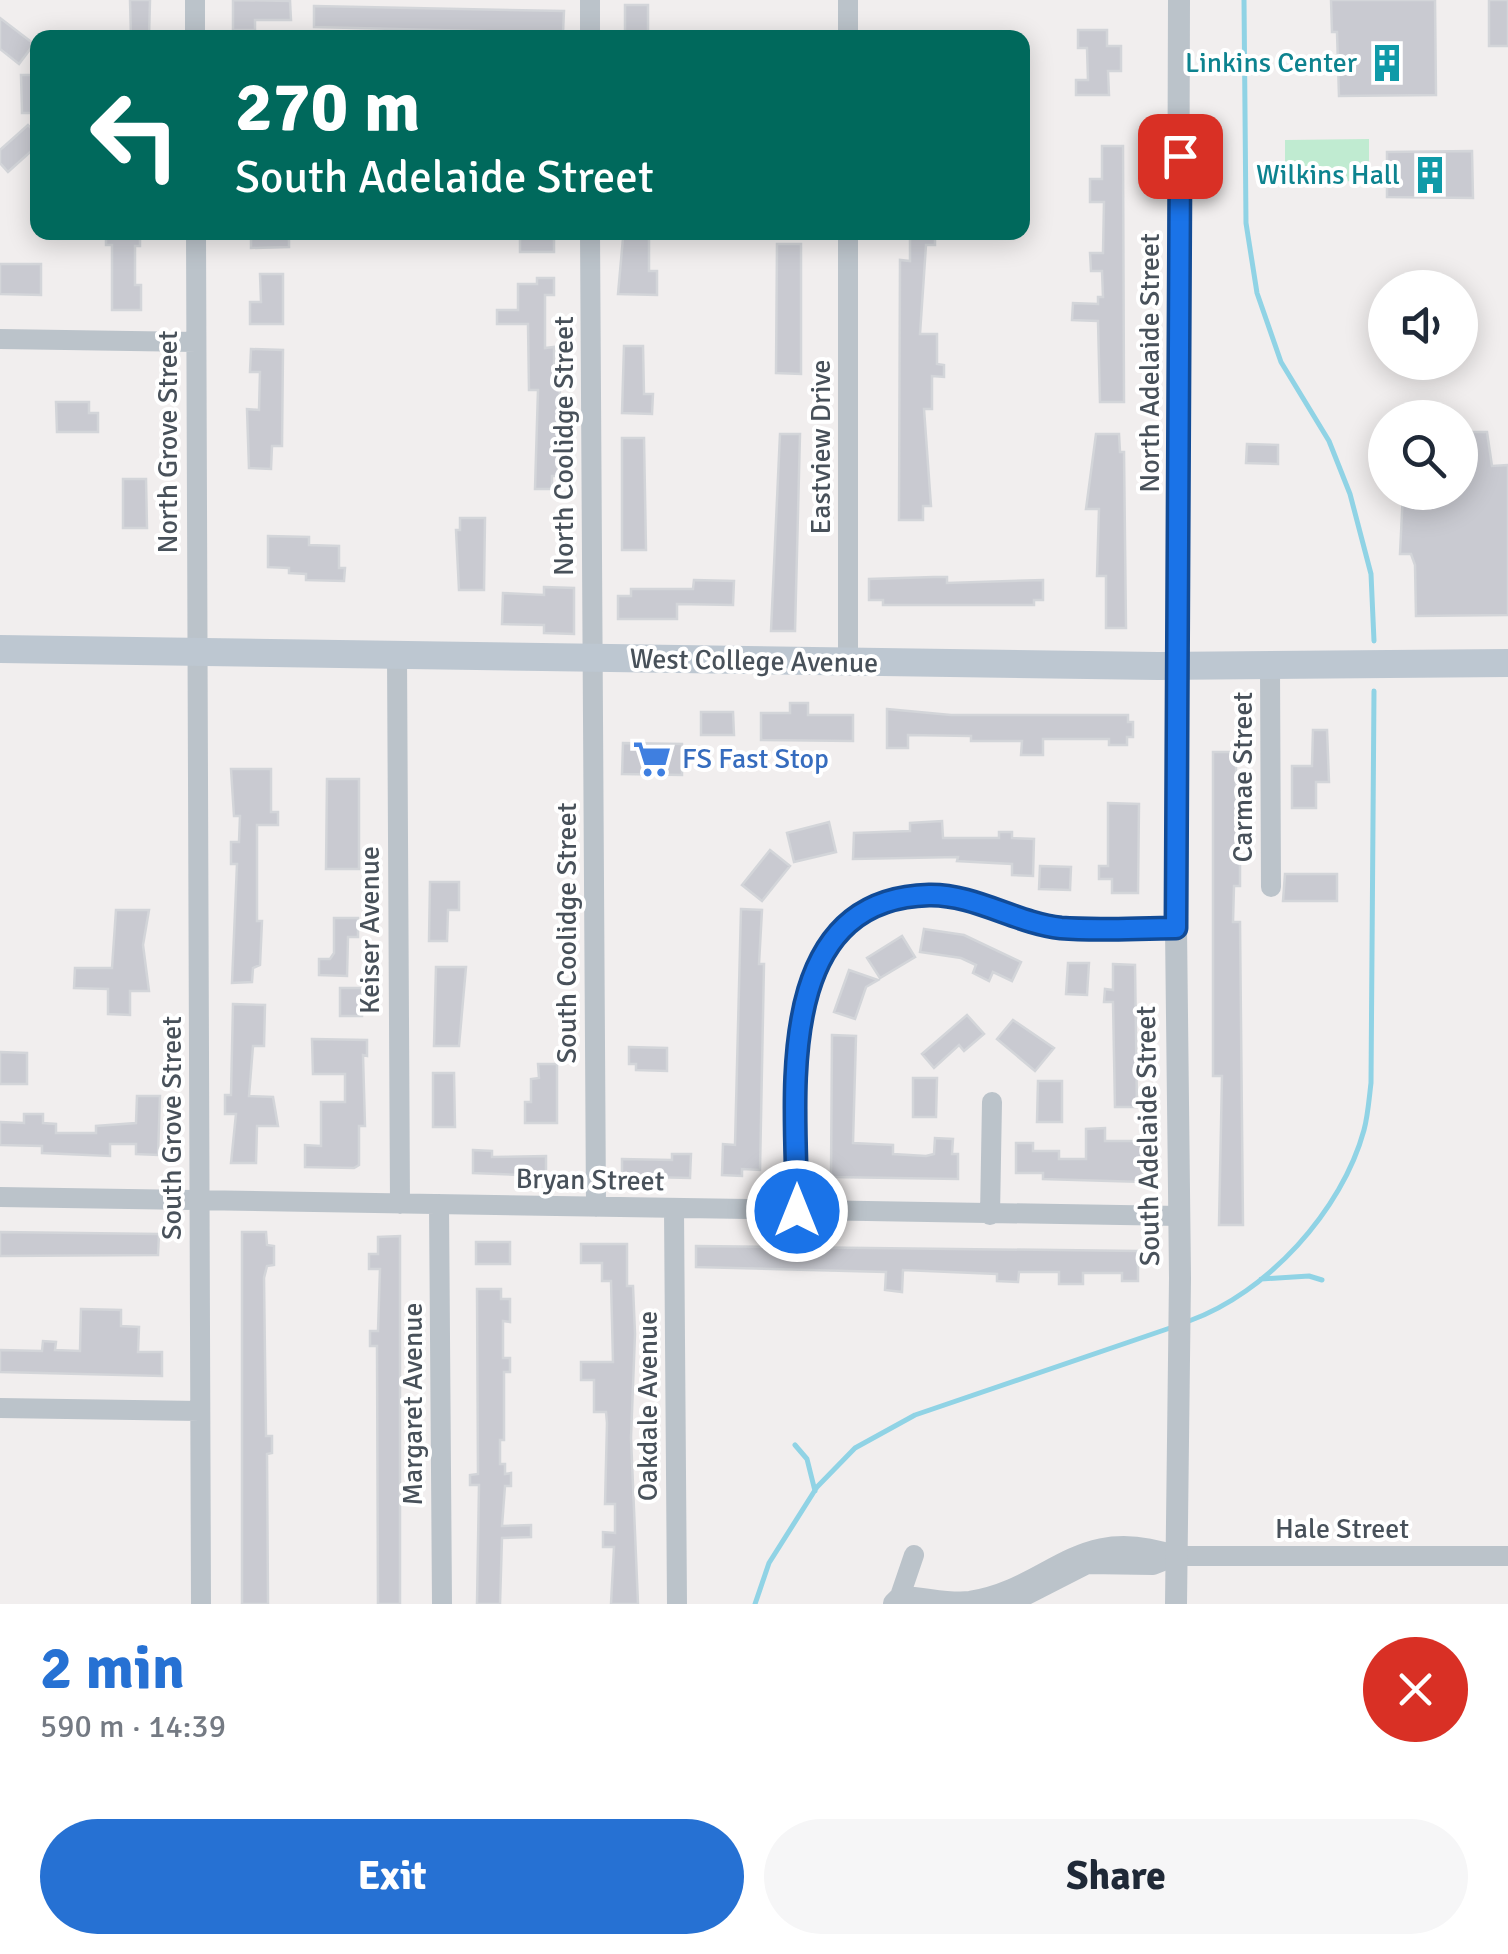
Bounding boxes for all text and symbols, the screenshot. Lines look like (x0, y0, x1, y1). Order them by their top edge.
building icon: Linkins Center (1366, 42, 1408, 84)
place label: Linkins Center (1185, 46, 1358, 80)
text: 270 m (235, 64, 420, 150)
icon: left (70, 70, 200, 200)
pin (1138, 114, 1223, 199)
icon: arrive (1153, 129, 1208, 184)
text: South Adelaide Street (235, 150, 654, 205)
building icon: Wilkins Hall (1409, 154, 1451, 196)
place label: Wilkins Hall (1256, 158, 1400, 192)
street label: North Adelaide Street (1133, 233, 1167, 493)
map controls (1368, 270, 1478, 510)
button: sound (1368, 270, 1478, 380)
street label: North Coolidge Street (547, 316, 581, 576)
street label: North Grove Street (151, 330, 185, 554)
street label: Eastview Drive (804, 360, 838, 534)
button: search (1368, 400, 1478, 510)
street label: West College Avenue (629, 642, 879, 680)
street label: Carmae Street (1226, 691, 1260, 862)
supermarket icon: FS Fast Stop (631, 738, 673, 780)
place label: FS Fast Stop (682, 742, 829, 776)
street label: South Coolidge Street (550, 802, 584, 1063)
street label: Keiser Avenue (353, 846, 387, 1014)
street label: South Adelaide Street (1129, 1005, 1167, 1267)
street label: South Grove Street (155, 1016, 189, 1240)
position arrow (745, 1159, 849, 1263)
street label: Bryan Street (515, 1162, 665, 1198)
street label: Margaret Avenue (396, 1302, 430, 1506)
street label: Oakdale Avenue (631, 1311, 665, 1501)
street label: Hale Street (1275, 1512, 1409, 1546)
text: 2 min (40, 1632, 185, 1706)
button: close (1363, 1637, 1468, 1742)
text: 590 m · 14:39 (40, 1707, 226, 1746)
button: Exit (40, 1819, 744, 1934)
button: Share (764, 1819, 1468, 1934)

